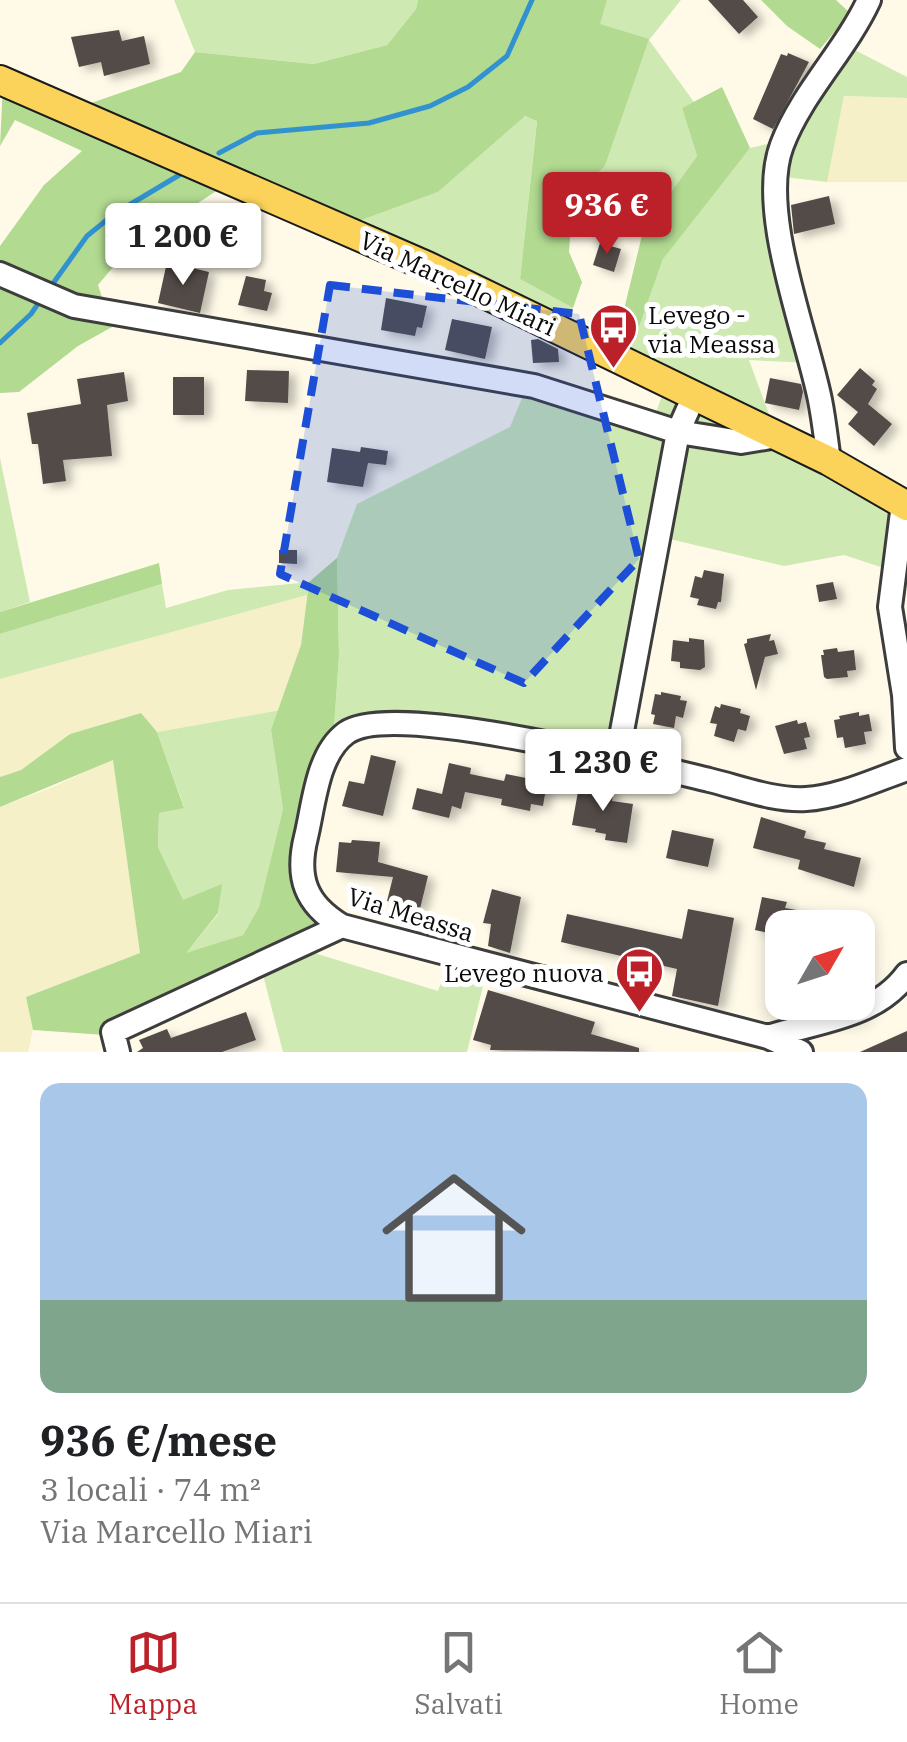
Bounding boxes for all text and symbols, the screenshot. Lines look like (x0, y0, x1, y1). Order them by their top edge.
pin: 936 € (537, 172, 677, 257)
text: 936 € (565, 183, 649, 225)
pin: 1 200 € (91, 203, 275, 288)
text: 1 200 € (127, 214, 239, 256)
street label: Via Marcello Miari (354, 223, 562, 343)
place label: Levego - via Meassa (648, 298, 776, 360)
bus stop icon: Levego - via Meassa (587, 302, 639, 370)
pin: 1 230 € (511, 729, 695, 814)
text: 1 230 € (547, 740, 659, 782)
street label: Via Meassa (344, 879, 478, 949)
north arrow (765, 910, 875, 1020)
map controls (765, 910, 875, 1020)
bus stop icon: Levego nuova (613, 946, 665, 1014)
place label: Levego nuova (444, 956, 604, 989)
icon: home (364, 1148, 544, 1328)
text: 936 €/mese (40, 1413, 277, 1468)
text: 3 locali · 74 m² (40, 1468, 261, 1510)
text: Via Marcello Miari (40, 1510, 313, 1552)
tab: Mappa (108, 1625, 198, 1722)
tab: Salvati (414, 1625, 503, 1722)
tab: Home (719, 1625, 799, 1722)

